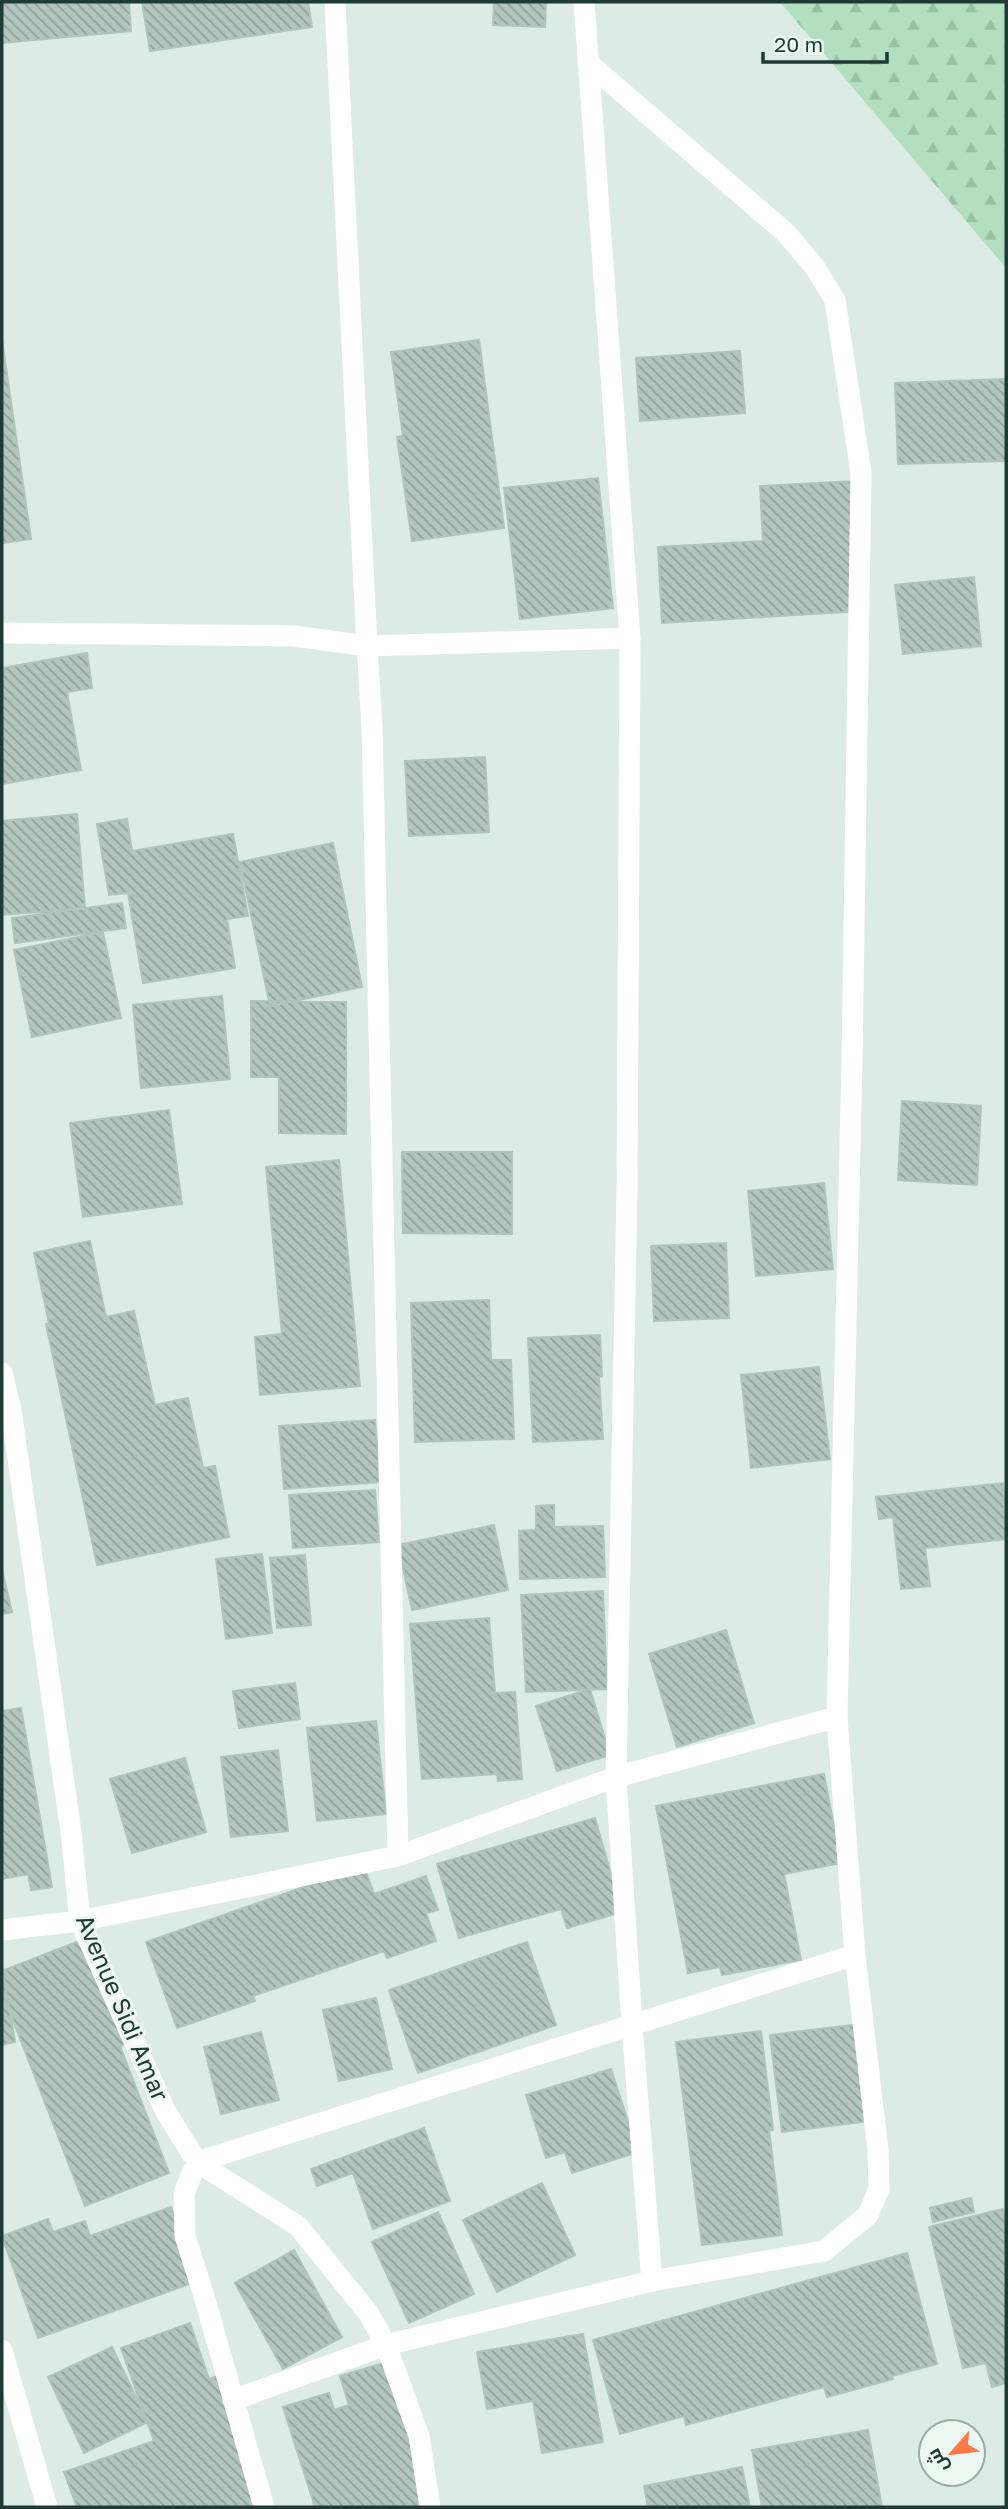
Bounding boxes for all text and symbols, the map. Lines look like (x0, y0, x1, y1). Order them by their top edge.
scale bar (763, 21, 887, 65)
text: 20 m (774, 31, 823, 57)
street label: Avenue Sidi Amar (71, 1910, 176, 2105)
north arrow (917, 2418, 987, 2488)
text: ش (921, 2445, 953, 2477)

